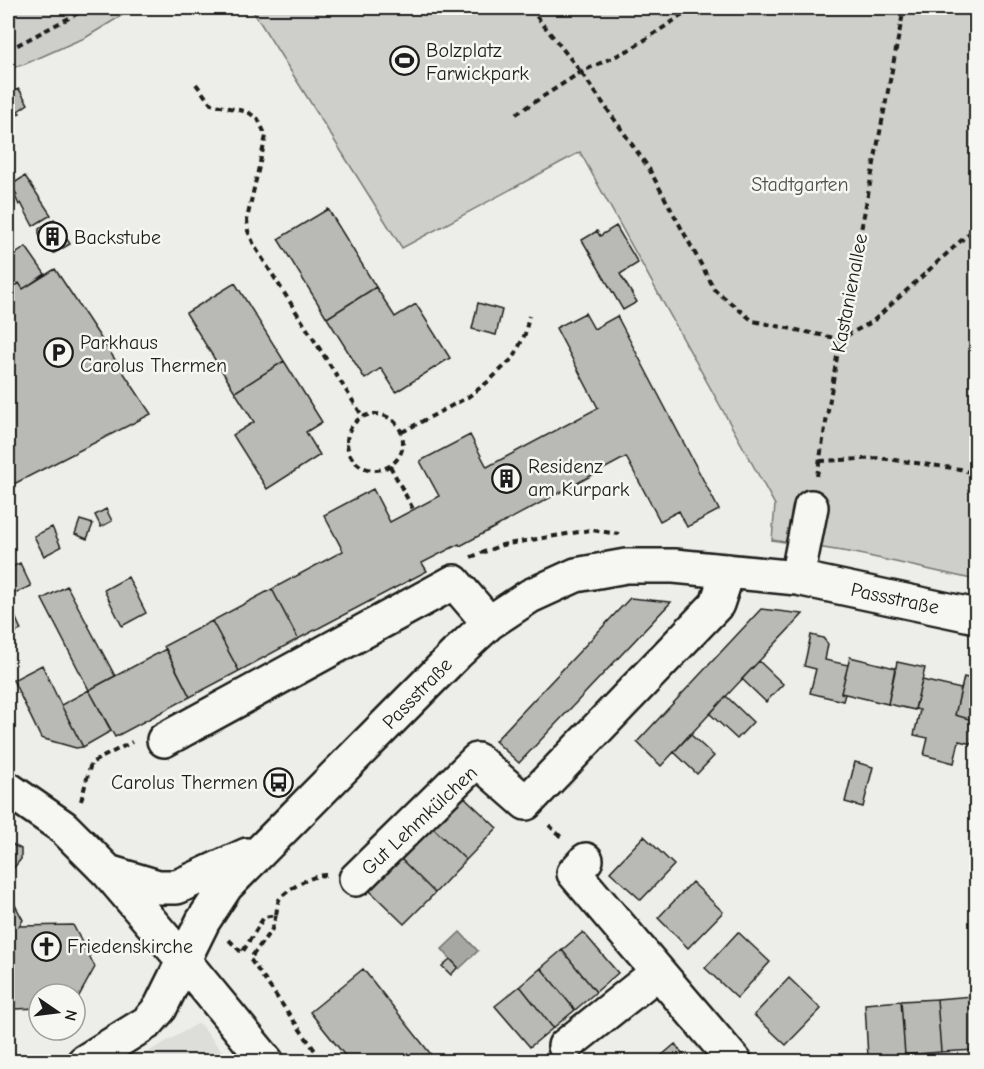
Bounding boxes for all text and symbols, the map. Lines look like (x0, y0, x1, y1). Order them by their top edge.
place label: Bolzplatz Farwickpark (426, 39, 529, 85)
sports icon: Bolzplatz Farwickpark (389, 45, 421, 77)
park label: Stadtgarten (751, 173, 849, 196)
building icon: Backstube (37, 221, 69, 253)
place label: Backstube (74, 226, 161, 249)
street label: Kastanienallee (827, 231, 872, 355)
place label: Parkhaus Carolus Thermen (80, 331, 227, 377)
parking icon: Parkhaus Carolus Thermen (43, 337, 75, 369)
place label: Residenz am Kurpark (528, 455, 630, 501)
building icon: Residenz am Kurpark (491, 462, 523, 494)
street label: Passstraße (849, 578, 941, 619)
street label: Passstraße (378, 653, 457, 734)
street label: Gut Lehmkülchen (357, 761, 482, 880)
bus stop icon: Carolus Thermen (263, 766, 295, 798)
place label: Carolus Thermen (111, 771, 258, 794)
church icon: Friedenskirche (30, 930, 62, 962)
place label: Friedenskirche (67, 935, 193, 958)
north arrow (27, 982, 87, 1042)
text: N (61, 1008, 81, 1023)

